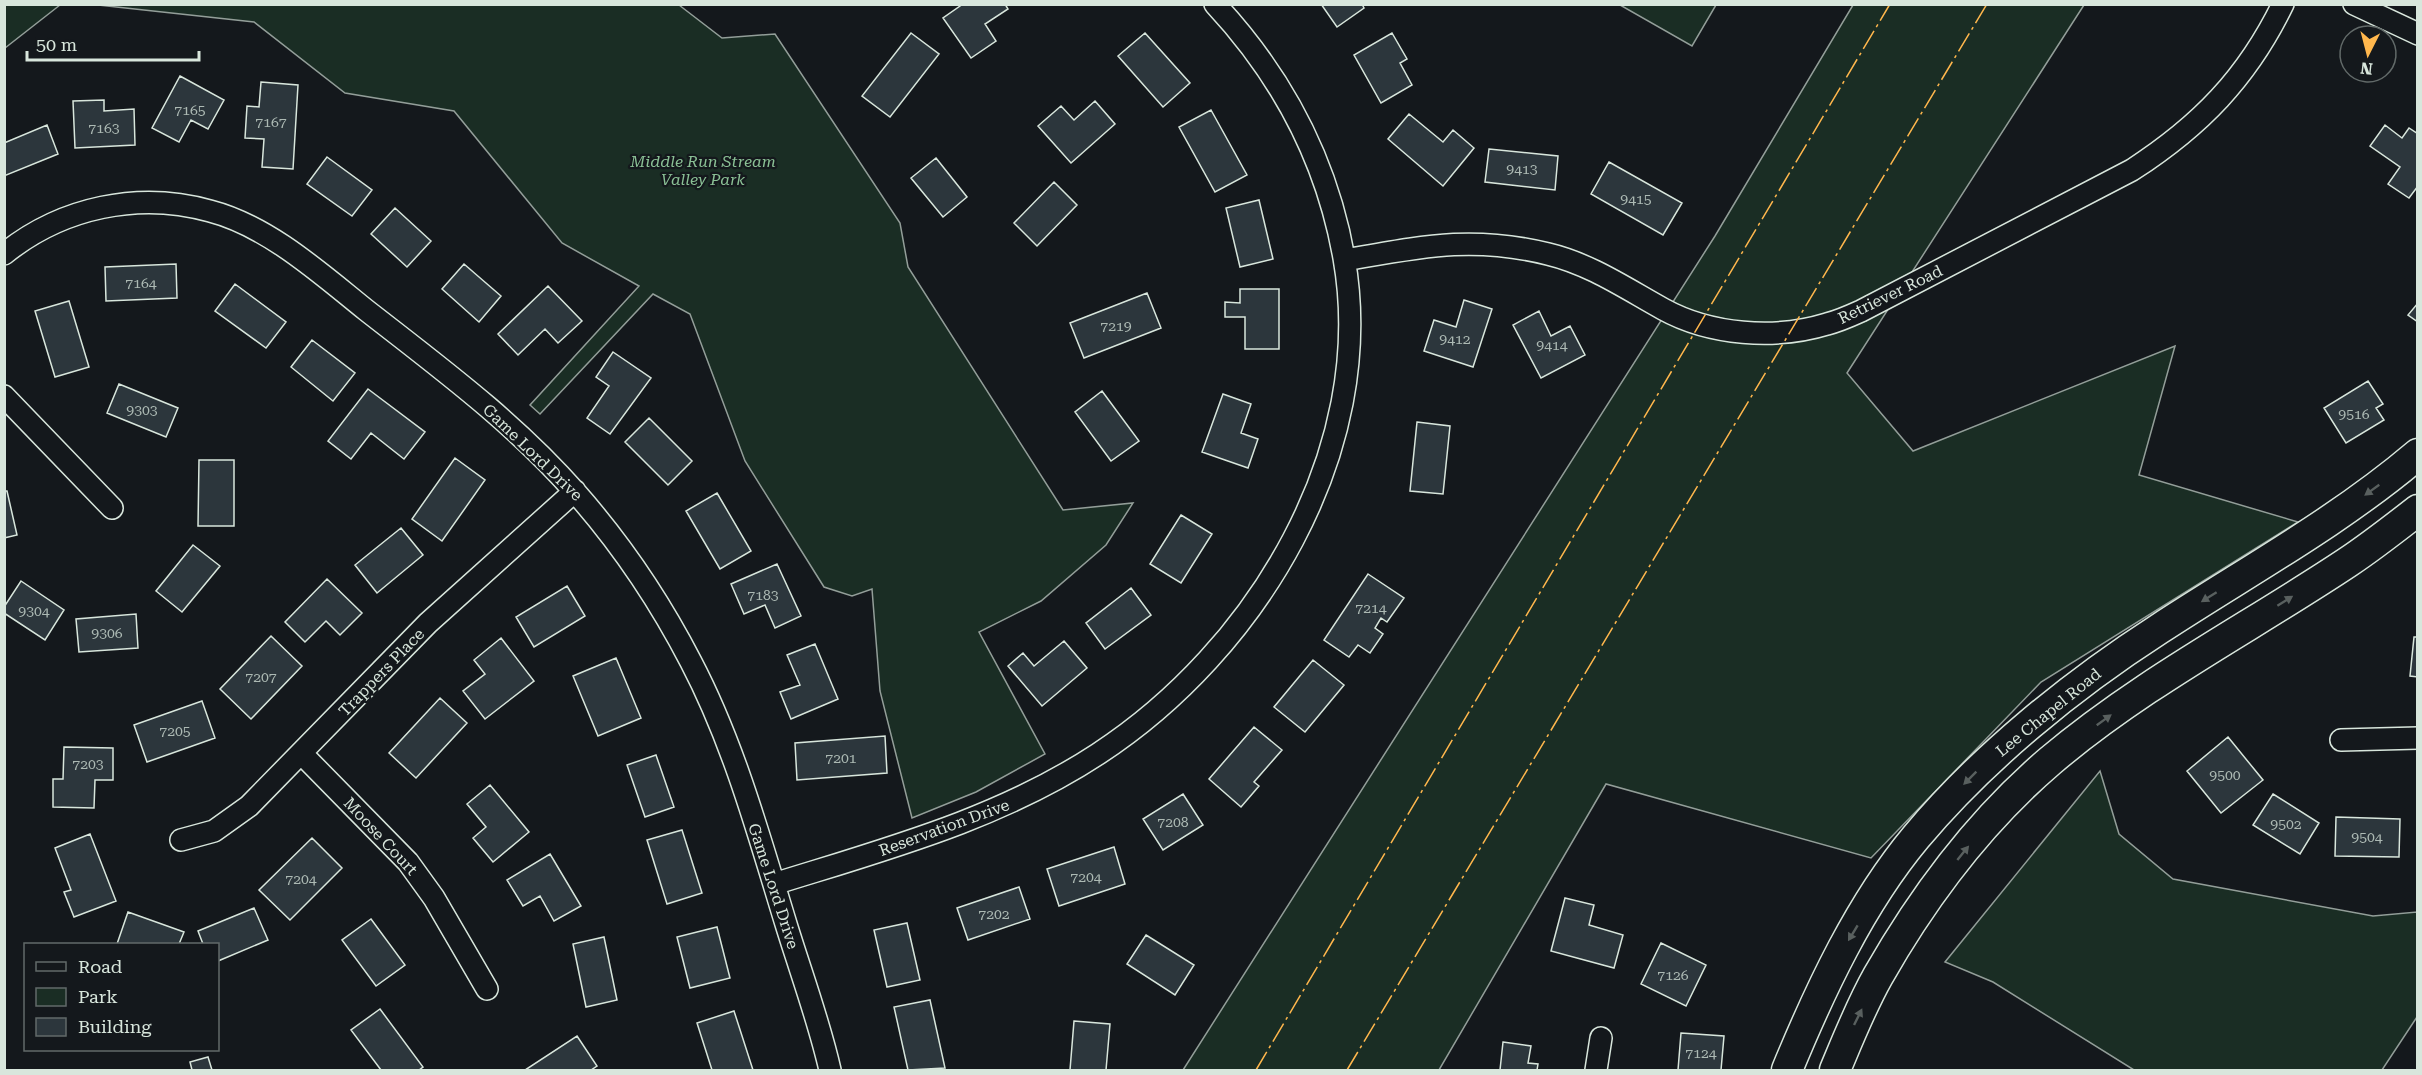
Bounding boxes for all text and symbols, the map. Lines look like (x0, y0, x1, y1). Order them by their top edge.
scale bar (27, 24, 200, 62)
north arrow (2338, 24, 2398, 84)
text: 50 m (36, 34, 77, 55)
text: N (2359, 58, 2374, 79)
house number: 7165 (174, 102, 206, 118)
house number: 7167 (255, 114, 287, 130)
house number: 7163 (88, 120, 120, 136)
park label: Middle Run Stream Valley Park (629, 152, 776, 189)
house number: 9413 (1506, 161, 1538, 177)
house number: 9415 (1620, 191, 1652, 207)
street label: Retriever Road (1835, 261, 1945, 328)
house number: 7164 (125, 275, 157, 291)
house number: 7219 (1100, 318, 1132, 334)
house number: 9412 (1439, 331, 1471, 347)
house number: 9414 (1536, 337, 1568, 353)
street label: Game Lord Drive (479, 400, 587, 505)
house number: 9303 (126, 402, 158, 418)
house number: 9516 (2338, 406, 2370, 422)
one-way arrow (2364, 484, 2379, 496)
house number: 7183 (747, 587, 779, 603)
one-way arrow (2201, 592, 2217, 603)
one-way arrow (2276, 596, 2293, 607)
house number: 7214 (1355, 600, 1387, 616)
house number: 9304 (18, 603, 50, 619)
street label: Trappers Place (335, 624, 428, 720)
house number: 9306 (91, 625, 123, 641)
street label: Lee Chapel Road (1992, 664, 2105, 761)
house number: 7207 (245, 669, 277, 685)
one-way arrow (2095, 714, 2111, 726)
house number: 7205 (159, 723, 191, 739)
house number: 7201 (825, 750, 857, 766)
house number: 7203 (72, 756, 104, 772)
house number: 9500 (2209, 767, 2241, 783)
one-way arrow (1963, 771, 1978, 785)
street label: Moose Court (340, 794, 421, 879)
street label: Reservation Drive (876, 795, 1012, 860)
house number: 7208 (1157, 814, 1189, 830)
house number: 9502 (2270, 816, 2302, 832)
street label: Game Lord Drive (744, 821, 803, 952)
house number: 9504 (2351, 829, 2383, 845)
one-way arrow (1956, 845, 1969, 861)
house number: 7204 (1070, 869, 1102, 885)
house number: 7204 (285, 871, 317, 887)
house number: 7202 (978, 906, 1010, 922)
one-way arrow (1848, 925, 1858, 942)
legend (24, 943, 219, 1051)
text: Road (78, 956, 123, 977)
house number: 7126 (1657, 967, 1689, 983)
text: Park (78, 986, 118, 1007)
one-way arrow (1853, 1008, 1863, 1026)
text: Building (78, 1016, 152, 1037)
house number: 7124 (1685, 1045, 1717, 1061)

